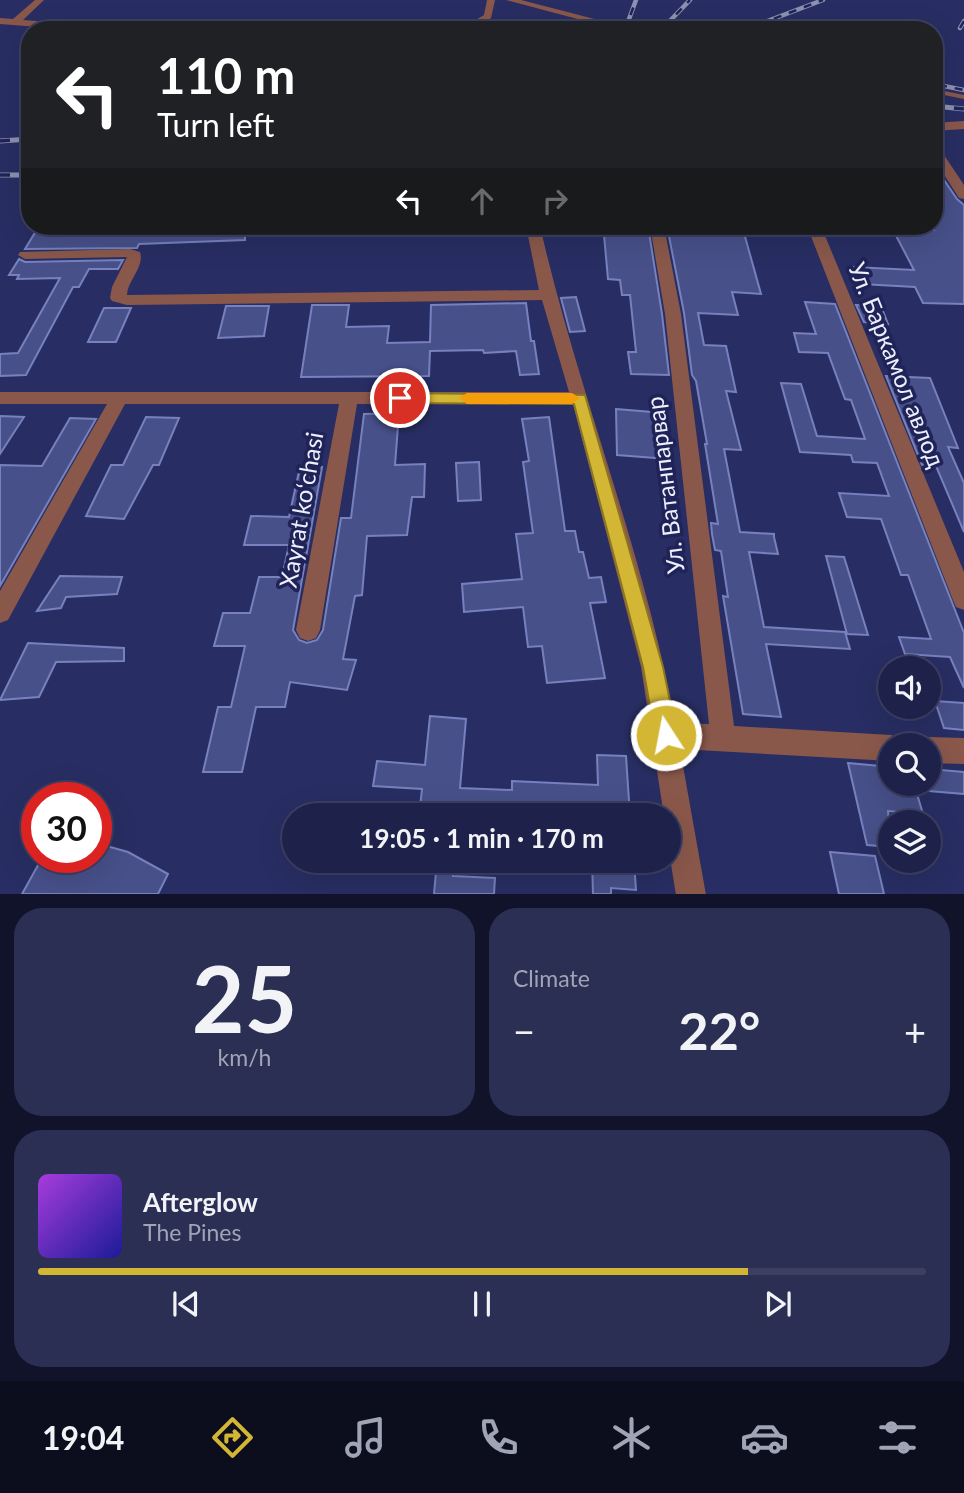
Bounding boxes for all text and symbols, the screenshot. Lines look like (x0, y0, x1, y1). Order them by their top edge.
text: 110 m (157, 46, 295, 104)
icon: left (42, 49, 133, 140)
text: Turn left (157, 105, 274, 144)
icon: left (390, 182, 428, 220)
icon: ahead (463, 182, 501, 220)
icon: right (536, 182, 574, 220)
street label: Ул. Баркамол авлод (843, 258, 952, 471)
pin (370, 368, 430, 428)
icon: arrive (381, 379, 419, 417)
street label: Ул. Ватанпарвар (639, 395, 690, 575)
street label: Xayrat koʻchasi (273, 430, 328, 590)
map controls (878, 656, 941, 873)
button: sound (878, 656, 941, 719)
position arrow (629, 698, 703, 772)
button: search (878, 733, 941, 796)
speed limit sign: 30 (21, 782, 112, 873)
button: layers (878, 810, 941, 873)
text: 19:05 · 1 min · 170 m (359, 822, 604, 854)
text: 25 (192, 943, 297, 1052)
text: Climate (513, 964, 590, 992)
text: 22° (679, 999, 760, 1061)
text: − (513, 1008, 535, 1054)
text: + (904, 1008, 926, 1054)
text: km/h (218, 1043, 271, 1071)
text: Afterglow (143, 1186, 258, 1218)
text: The Pines (143, 1218, 241, 1246)
icon: previous (167, 1285, 205, 1323)
icon: pause (463, 1285, 501, 1323)
icon: next (759, 1285, 797, 1323)
icon: directions (208, 1413, 257, 1462)
icon: music (341, 1413, 390, 1462)
icon: phone (474, 1413, 523, 1462)
icon: climate (607, 1413, 656, 1462)
icon: car (740, 1413, 789, 1462)
icon: filters (873, 1413, 922, 1462)
text: 19:04 (42, 1418, 124, 1457)

